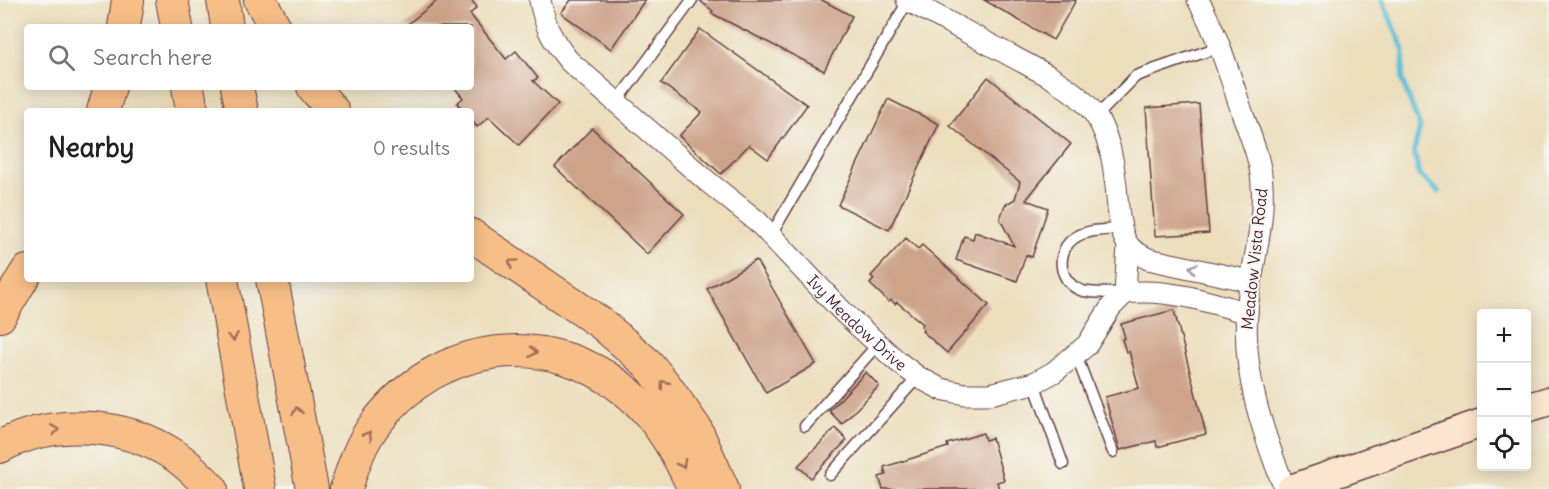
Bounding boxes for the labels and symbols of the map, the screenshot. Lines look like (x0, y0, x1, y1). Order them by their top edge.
street label: Meadow Vista Road (1237, 187, 1271, 331)
one-way arrow (508, 259, 519, 270)
one-way arrow (1188, 263, 1198, 276)
street label: Ivy Meadow Drive (803, 270, 911, 375)
one-way arrow (226, 332, 238, 341)
one-way arrow (528, 345, 537, 358)
one-way arrow (661, 380, 672, 391)
one-way arrow (291, 406, 304, 416)
one-way arrow (51, 424, 60, 436)
one-way arrow (361, 431, 373, 441)
one-way arrow (675, 457, 686, 468)

